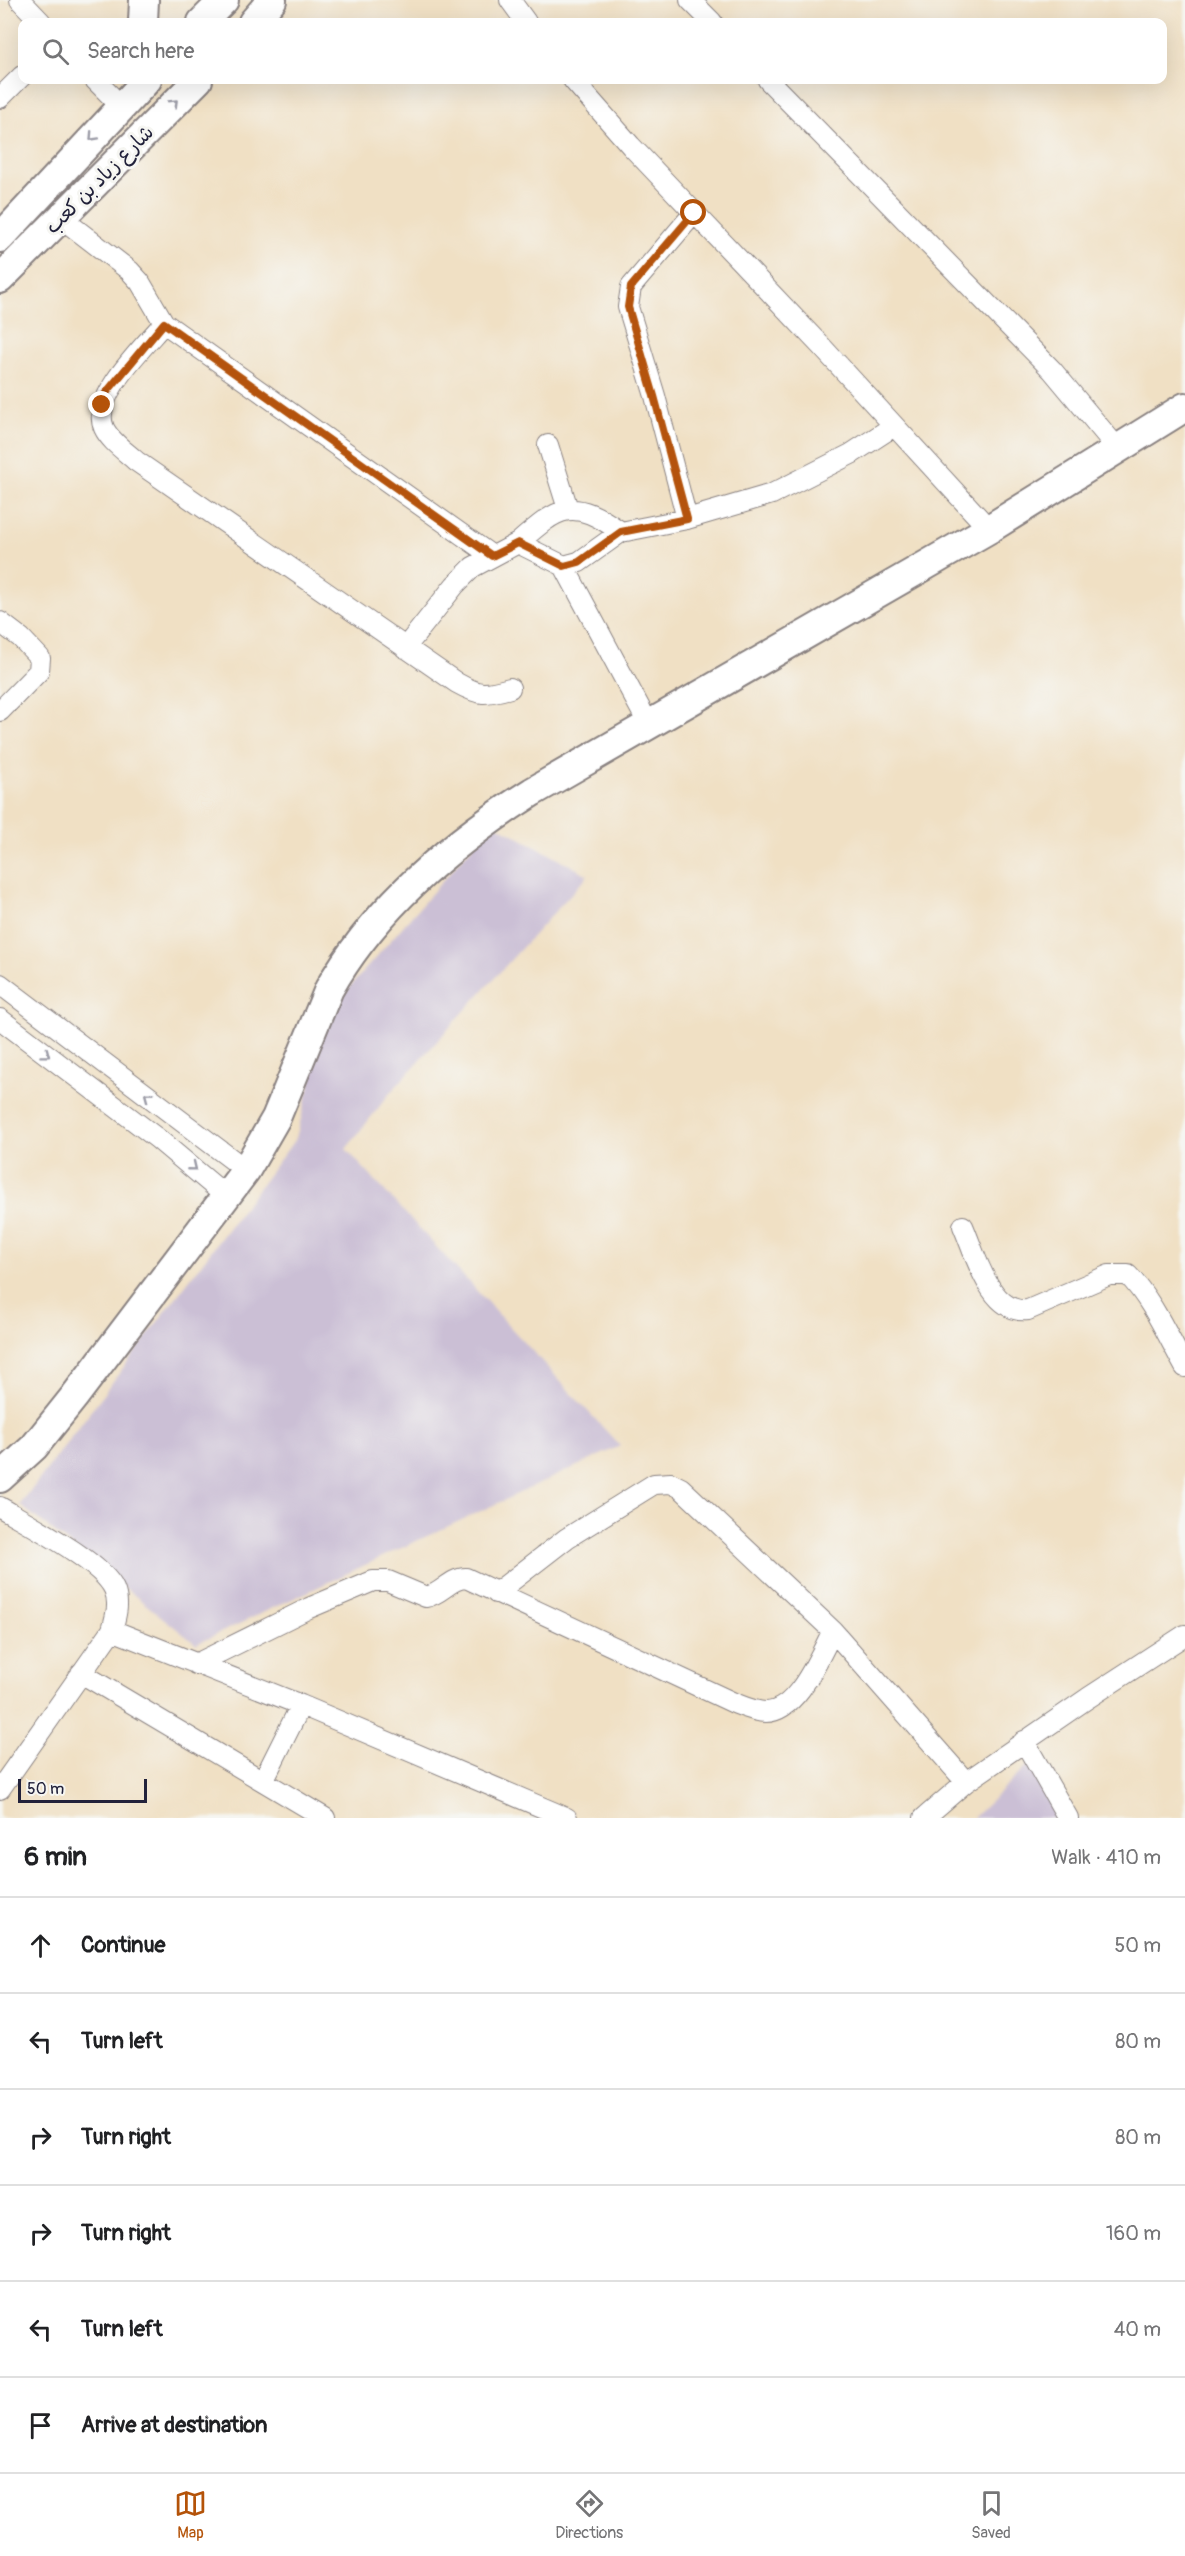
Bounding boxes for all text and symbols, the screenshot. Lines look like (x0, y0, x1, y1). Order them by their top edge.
search box (18, 18, 1167, 84)
icon: search (39, 35, 72, 68)
text: Search here (87, 37, 194, 65)
one-way arrow (167, 100, 178, 111)
street label: شارع زياد بن كعب (40, 120, 160, 240)
one-way arrow (89, 131, 100, 141)
route start (680, 199, 706, 225)
route end (88, 391, 114, 417)
one-way arrow (40, 1047, 51, 1058)
one-way arrow (143, 1092, 154, 1103)
one-way arrow (186, 1160, 197, 1171)
scale bar (18, 1776, 147, 1804)
text: 50 m (27, 1779, 64, 1799)
text: 6 min (24, 1841, 87, 1873)
text: Walk · 410 m (1051, 1845, 1161, 1870)
icon: ahead (24, 1929, 57, 1962)
text: Continue (81, 1931, 165, 1959)
text: 50 m (1114, 1933, 1161, 1958)
icon: left (24, 2025, 57, 2058)
text: Turn left (81, 2027, 163, 2055)
text: 80 m (1115, 2029, 1161, 2054)
icon: right (24, 2121, 57, 2154)
text: Turn right (81, 2123, 171, 2151)
text: 80 m (1115, 2125, 1161, 2150)
icon: right (24, 2217, 57, 2250)
text: Turn right (81, 2219, 171, 2247)
text: 160 m (1106, 2221, 1161, 2246)
icon: left (24, 2313, 57, 2346)
text: Turn left (81, 2315, 163, 2343)
text: 40 m (1114, 2317, 1161, 2342)
icon: arrive (24, 2409, 57, 2442)
text: Arrive at destination (81, 2411, 267, 2439)
tab: Map (174, 2487, 207, 2543)
tab: Directions (555, 2487, 623, 2543)
tab: Saved (971, 2487, 1011, 2543)

